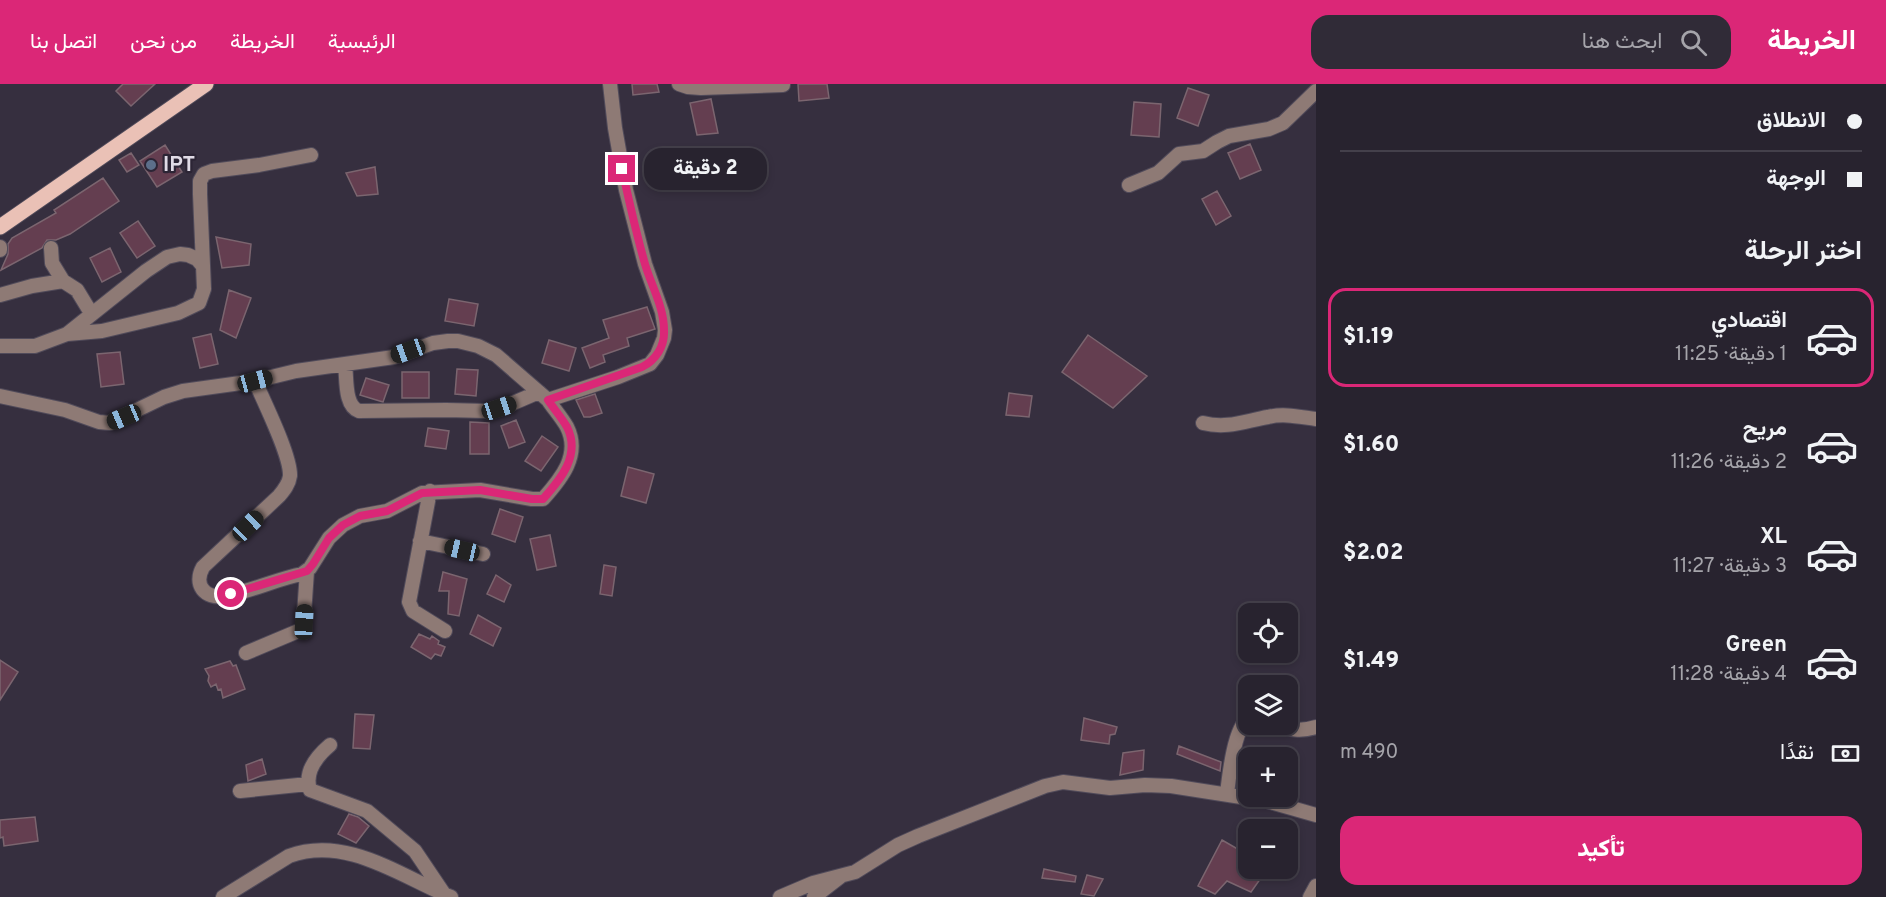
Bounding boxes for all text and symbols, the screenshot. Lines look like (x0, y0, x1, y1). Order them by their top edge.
search box (1311, 15, 1731, 69)
text: الخريطة (1767, 24, 1856, 60)
icon: search (1677, 26, 1710, 59)
text: اتصل بنا (30, 29, 97, 56)
text: من نحن (130, 29, 197, 56)
text: الخريطة (230, 29, 295, 56)
text: الرئيسية (328, 29, 396, 56)
text: ابحث هنا (1582, 29, 1662, 56)
text: الانطلاق (1757, 108, 1826, 135)
callout: 2 دقيقة (643, 148, 766, 190)
place label: IPT (163, 152, 195, 179)
route end (608, 155, 635, 182)
text: 2 دقيقة (673, 156, 738, 182)
marker: IPT (144, 158, 158, 172)
text: الوجهة (1766, 166, 1826, 193)
text: اختر الرحلة (1745, 235, 1862, 269)
text: اقتصادي (1711, 308, 1787, 335)
icon: car (1805, 311, 1859, 365)
text: $1.19 (1343, 324, 1394, 351)
car (388, 336, 428, 366)
text: 1 دقيقة · 11:25 (1675, 342, 1787, 368)
car (235, 368, 275, 394)
car (479, 394, 519, 422)
car (104, 402, 144, 432)
text: مريح (1743, 416, 1787, 443)
icon: car (1805, 419, 1859, 473)
text: $1.60 (1343, 432, 1399, 459)
text: 2 دقيقة · 11:26 (1671, 450, 1787, 476)
car (229, 507, 267, 545)
text: XL (1760, 524, 1787, 551)
icon: car (1805, 527, 1859, 581)
car (442, 537, 482, 563)
text: $2.02 (1343, 540, 1403, 567)
text: 3 دقيقة · 11:27 (1673, 554, 1787, 580)
route start (217, 580, 244, 607)
map controls (1238, 603, 1298, 879)
button: locate (1238, 603, 1298, 663)
car (294, 604, 314, 640)
text: Green (1725, 632, 1787, 659)
icon: car (1805, 635, 1859, 689)
text: $1.49 (1343, 648, 1399, 675)
text: 4 دقيقة · 11:28 (1670, 662, 1787, 688)
button: layers (1238, 675, 1298, 735)
icon: cash (1829, 737, 1862, 770)
text: 490 m (1340, 740, 1398, 766)
text: نقدًا (1780, 740, 1814, 767)
button: + (1238, 747, 1298, 807)
button: تأكيد (1340, 816, 1862, 885)
button: − (1238, 819, 1298, 879)

